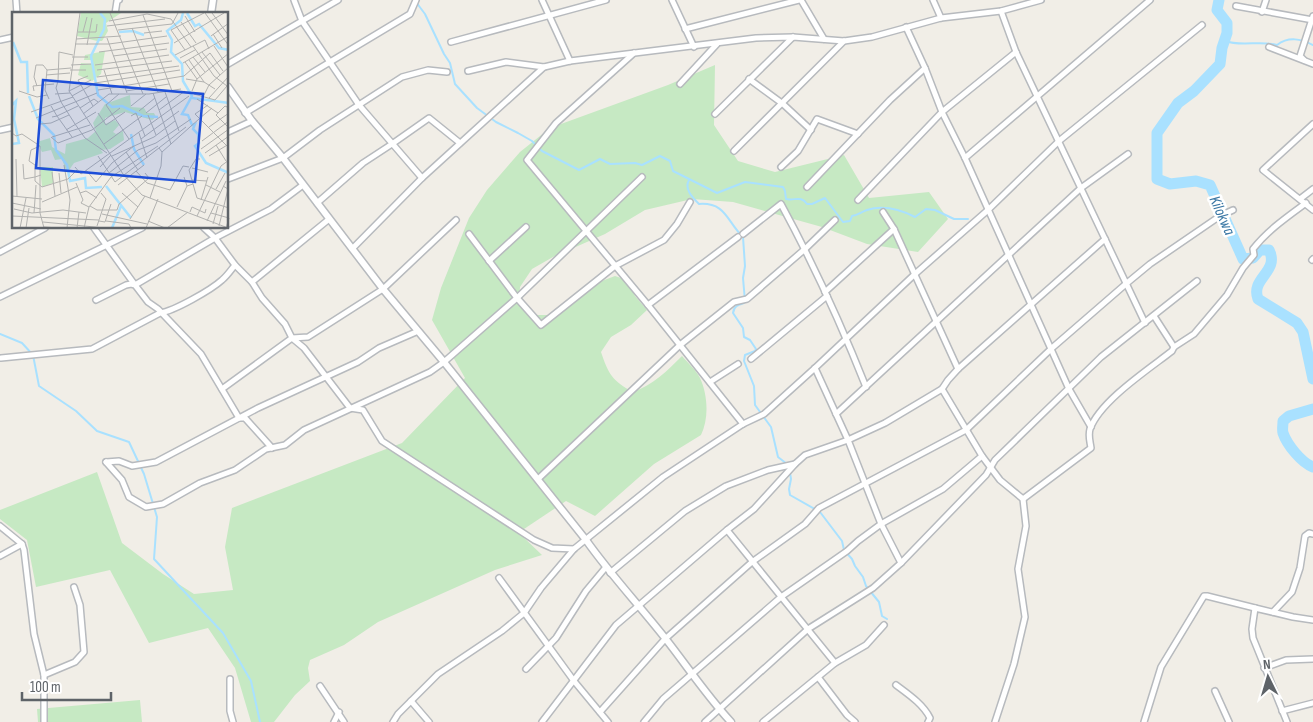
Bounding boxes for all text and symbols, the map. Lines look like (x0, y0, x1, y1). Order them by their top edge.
inset map (12, 12, 229, 229)
water label: Kilokwa (1205, 193, 1239, 239)
north arrow (1243, 652, 1293, 702)
text: N (1262, 656, 1271, 673)
scale bar (22, 670, 111, 702)
text: 100 m (30, 678, 61, 697)

